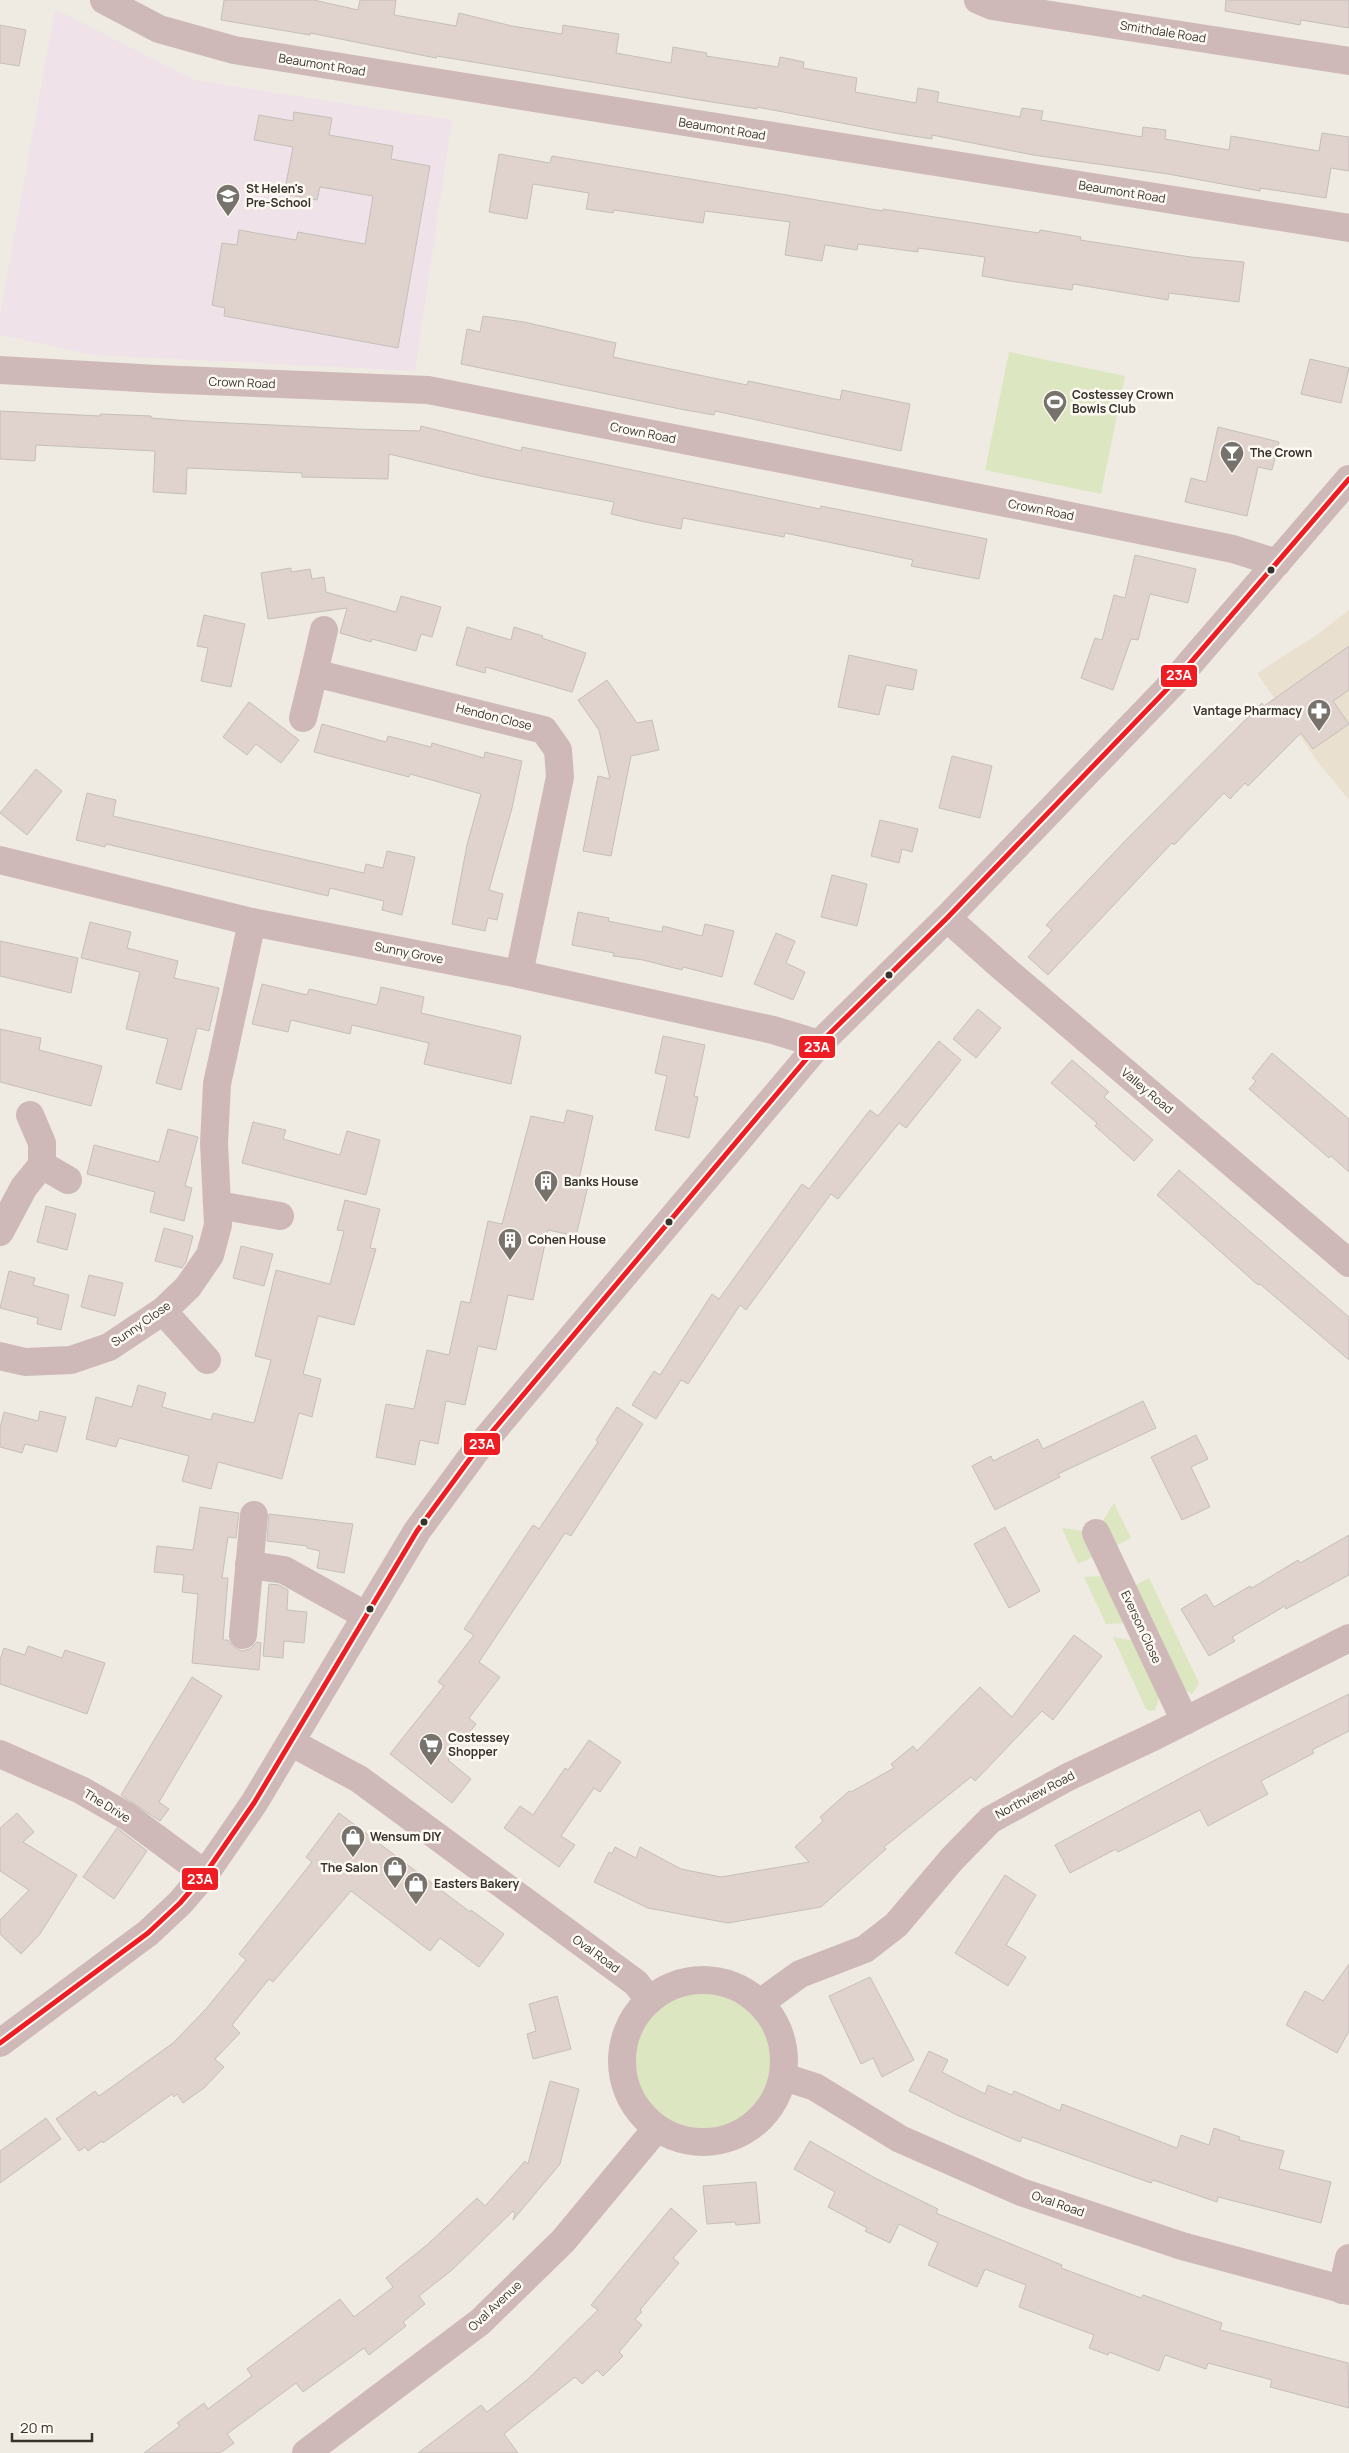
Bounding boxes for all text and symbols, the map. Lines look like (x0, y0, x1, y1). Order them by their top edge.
street label: Smithdale Road (1119, 16, 1207, 47)
street label: Beaumont Road (277, 49, 367, 80)
street label: Beaumont Road (677, 113, 767, 144)
street label: Beaumont Road (1077, 176, 1167, 207)
place label: St Helen's Pre-School (246, 180, 311, 211)
school or university icon: St Helen's Pre-School (215, 183, 241, 217)
street label: Crown Road (208, 373, 276, 392)
place label: Costessey Crown Bowls Club (1072, 386, 1174, 417)
sports icon: Costessey Crown Bowls Club (1042, 389, 1068, 423)
street label: Crown Road (609, 418, 678, 447)
bar icon: The Crown (1219, 440, 1245, 474)
place label: The Crown (1250, 444, 1312, 461)
street label: Crown Road (1007, 495, 1076, 524)
unlabelled marker (1266, 565, 1276, 575)
line badge: 23A (1160, 664, 1198, 688)
text: 23A (1166, 665, 1193, 684)
pharmacy icon: Vantage Pharmacy (1306, 698, 1332, 732)
street label: Hendon Close (454, 699, 534, 734)
place label: Vantage Pharmacy (1193, 702, 1302, 719)
street label: Sunny Grove (373, 938, 445, 968)
unlabelled marker (884, 970, 894, 980)
line badge: 23A (798, 1035, 836, 1059)
text: 23A (804, 1037, 831, 1056)
street label: Valley Road (1118, 1064, 1177, 1117)
building icon: Banks House (533, 1169, 559, 1203)
place label: Banks House (564, 1173, 639, 1190)
unlabelled marker (664, 1217, 674, 1227)
building icon: Cohen House (497, 1227, 523, 1261)
place label: Cohen House (528, 1231, 606, 1248)
street label: Sunny Close (108, 1297, 174, 1350)
line badge: 23A (463, 1432, 501, 1456)
text: 23A (469, 1434, 496, 1453)
unlabelled marker (419, 1517, 429, 1527)
street label: Everson Close (1117, 1588, 1166, 1666)
unlabelled marker (365, 1604, 375, 1614)
place label: Costessey Shopper (448, 1729, 510, 1760)
supermarket icon: Costessey Shopper (418, 1732, 444, 1766)
street label: Northview Road (992, 1767, 1077, 1823)
street label: The Drive (81, 1785, 134, 1826)
shop icon: Wensum DIY (340, 1824, 366, 1858)
place label: Wensum DIY (370, 1828, 442, 1845)
shop icon: The Salon (382, 1855, 408, 1889)
place label: The Salon (321, 1859, 378, 1876)
line badge: 23A (181, 1867, 219, 1891)
text: 23A (187, 1869, 214, 1888)
shop icon: Easters Bakery (403, 1871, 429, 1905)
place label: Easters Bakery (434, 1875, 520, 1892)
street label: Oval Road (569, 1931, 623, 1977)
street label: Oval Road (1030, 2187, 1087, 2220)
street label: Oval Avenue (464, 2276, 525, 2335)
scale bar (12, 2410, 92, 2442)
text: 20 m (20, 2417, 53, 2438)

